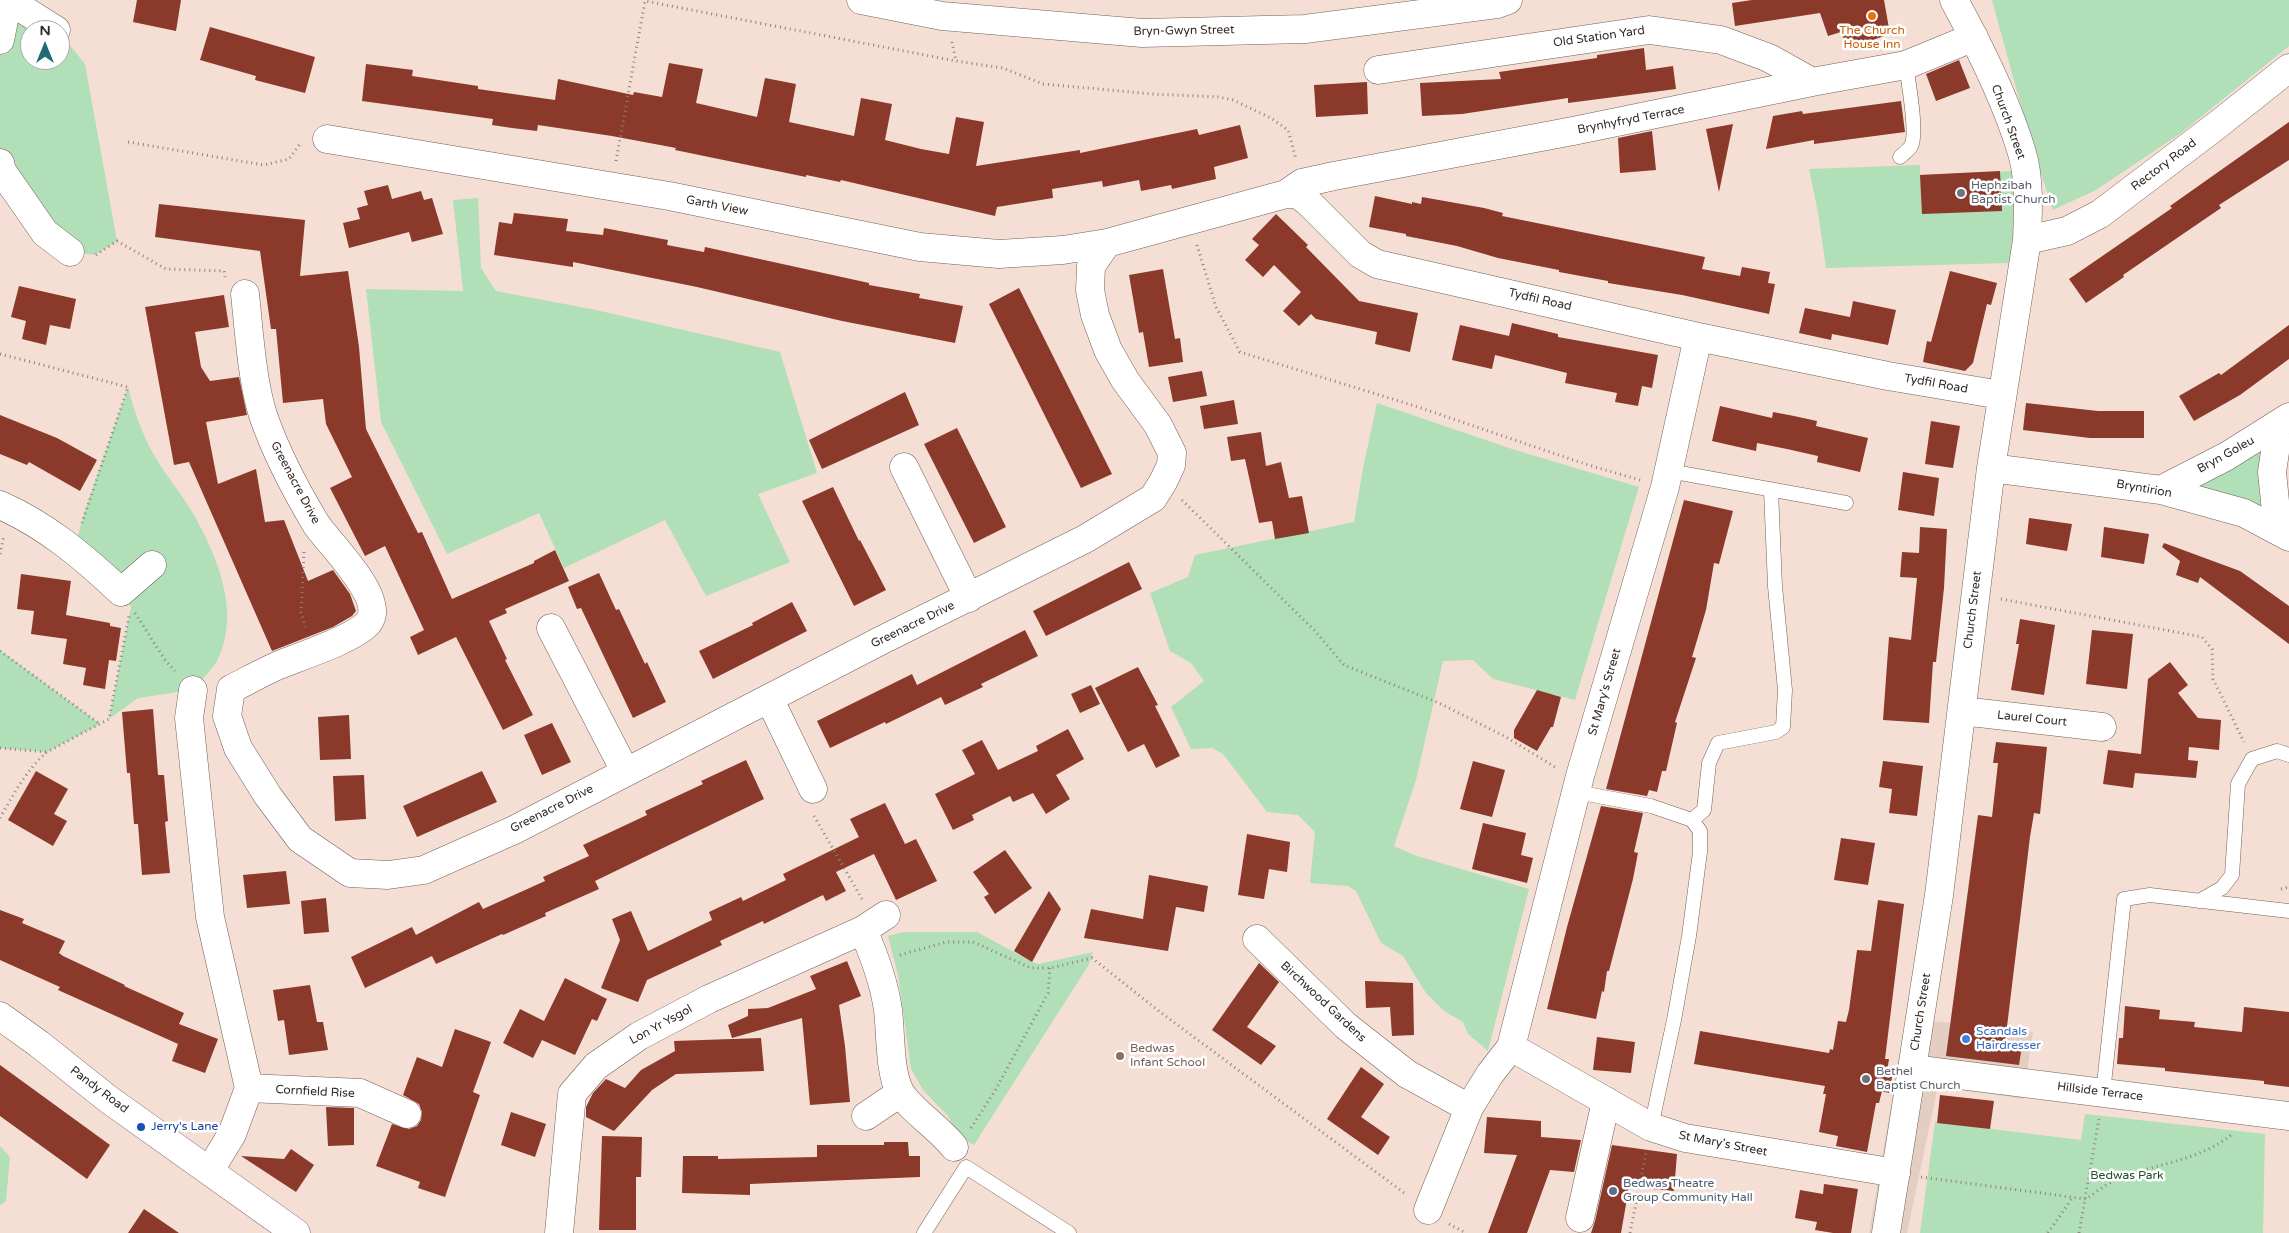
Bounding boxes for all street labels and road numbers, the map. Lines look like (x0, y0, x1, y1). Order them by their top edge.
street label: Bryn-Gwyn Street (1133, 23, 1235, 39)
street label: Old Station Yard (1552, 23, 1646, 51)
street label: Church Street (1988, 83, 2028, 161)
street label: Brynhyfryd Terrace (1576, 103, 1686, 137)
street label: Rectory Road (2129, 136, 2199, 194)
street label: Garth View (685, 193, 749, 219)
street label: Tydfil Road (1507, 286, 1573, 314)
street label: Tydfil Road (1903, 371, 1969, 397)
street label: Bryn Goleu (2195, 433, 2257, 477)
street label: Greenacre Drive (267, 439, 323, 527)
street label: Bryntirion (2115, 477, 2173, 501)
street label: Church Street (1961, 570, 1985, 650)
street label: Greenacre Drive (869, 598, 957, 652)
street label: St Mary's Street (1586, 647, 1624, 737)
street label: Laurel Court (1996, 708, 2068, 730)
street label: Greenacre Drive (508, 782, 596, 836)
street label: Birchwood Gardens (1277, 959, 1369, 1045)
street label: Church Street (1908, 972, 1934, 1052)
street label: Lon Yr Ysgol (627, 1002, 695, 1048)
street label: Pandy Road (67, 1063, 131, 1117)
street label: Hillside Terrace (2056, 1080, 2144, 1104)
street label: Cornfield Rise (275, 1083, 355, 1101)
street label: St Mary's Street (1677, 1128, 1769, 1160)

